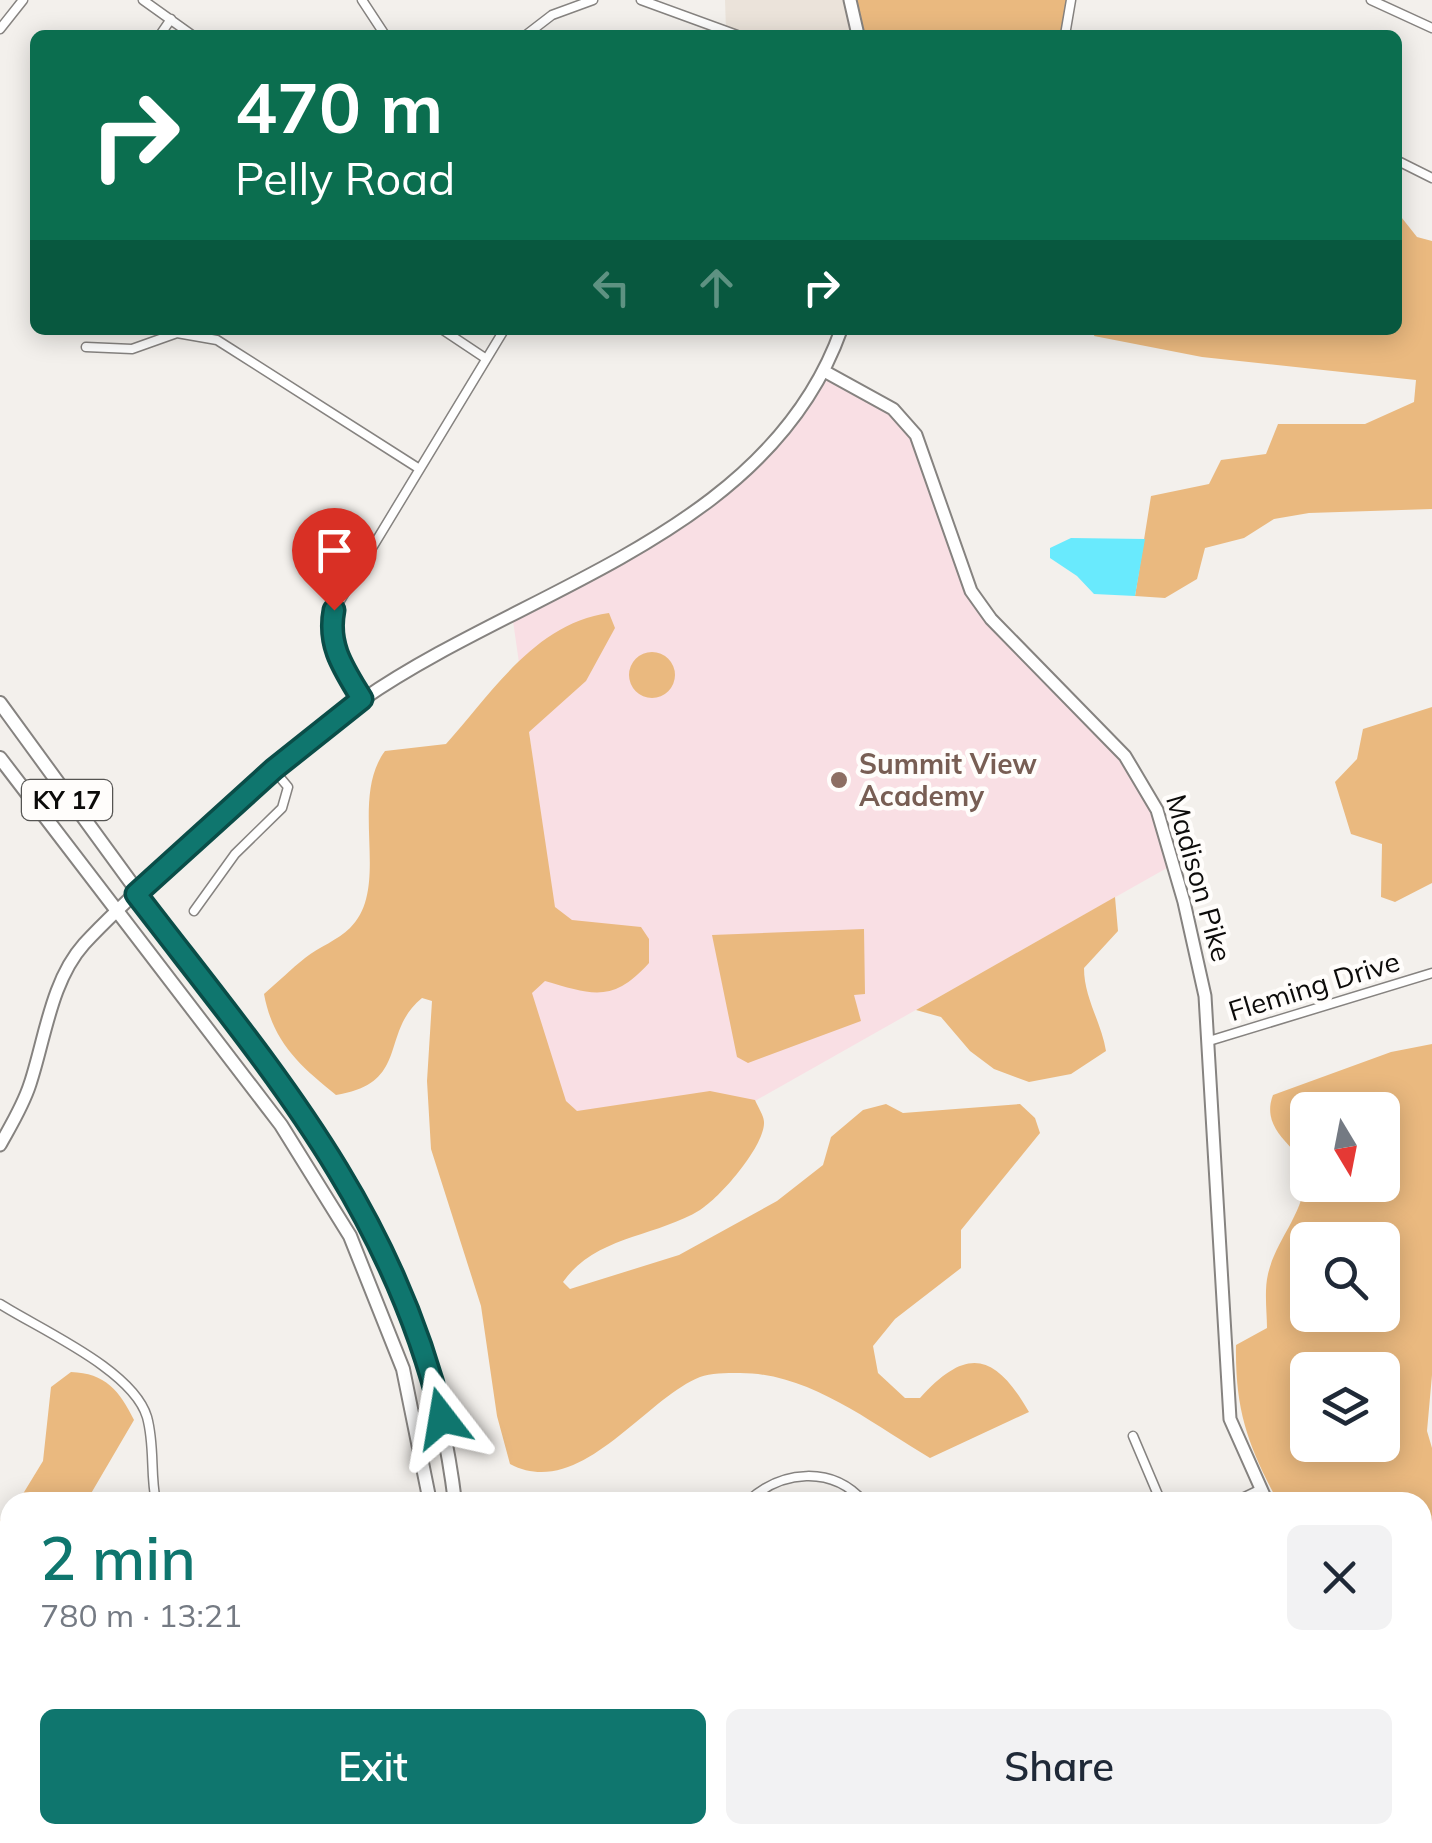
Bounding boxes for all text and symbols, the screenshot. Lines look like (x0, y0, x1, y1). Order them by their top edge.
text: 470 m (235, 63, 443, 151)
icon: right (70, 70, 200, 200)
text: Pelly Road (235, 150, 455, 206)
icon: left (584, 260, 639, 315)
icon: ahead (689, 260, 744, 315)
icon: right (794, 260, 849, 315)
pin (292, 508, 377, 611)
icon: arrive (307, 523, 362, 578)
place label: Summit View Academy (859, 746, 1037, 813)
marker: Summit View Academy (828, 769, 850, 791)
road number: KY 17 (22, 780, 112, 820)
street label: Madison Pike (1159, 790, 1240, 965)
street label: Fleming Drive (1224, 943, 1404, 1028)
north arrow (1290, 1092, 1400, 1202)
map controls (1290, 1092, 1400, 1462)
button: search (1290, 1222, 1400, 1332)
button: layers (1290, 1352, 1400, 1462)
position arrow (390, 1366, 494, 1470)
text: 2 min (40, 1520, 196, 1595)
button: close (1287, 1525, 1392, 1630)
text: 780 m · 13:21 (40, 1595, 242, 1635)
button: Exit (40, 1709, 706, 1824)
button: Share (726, 1709, 1392, 1824)

